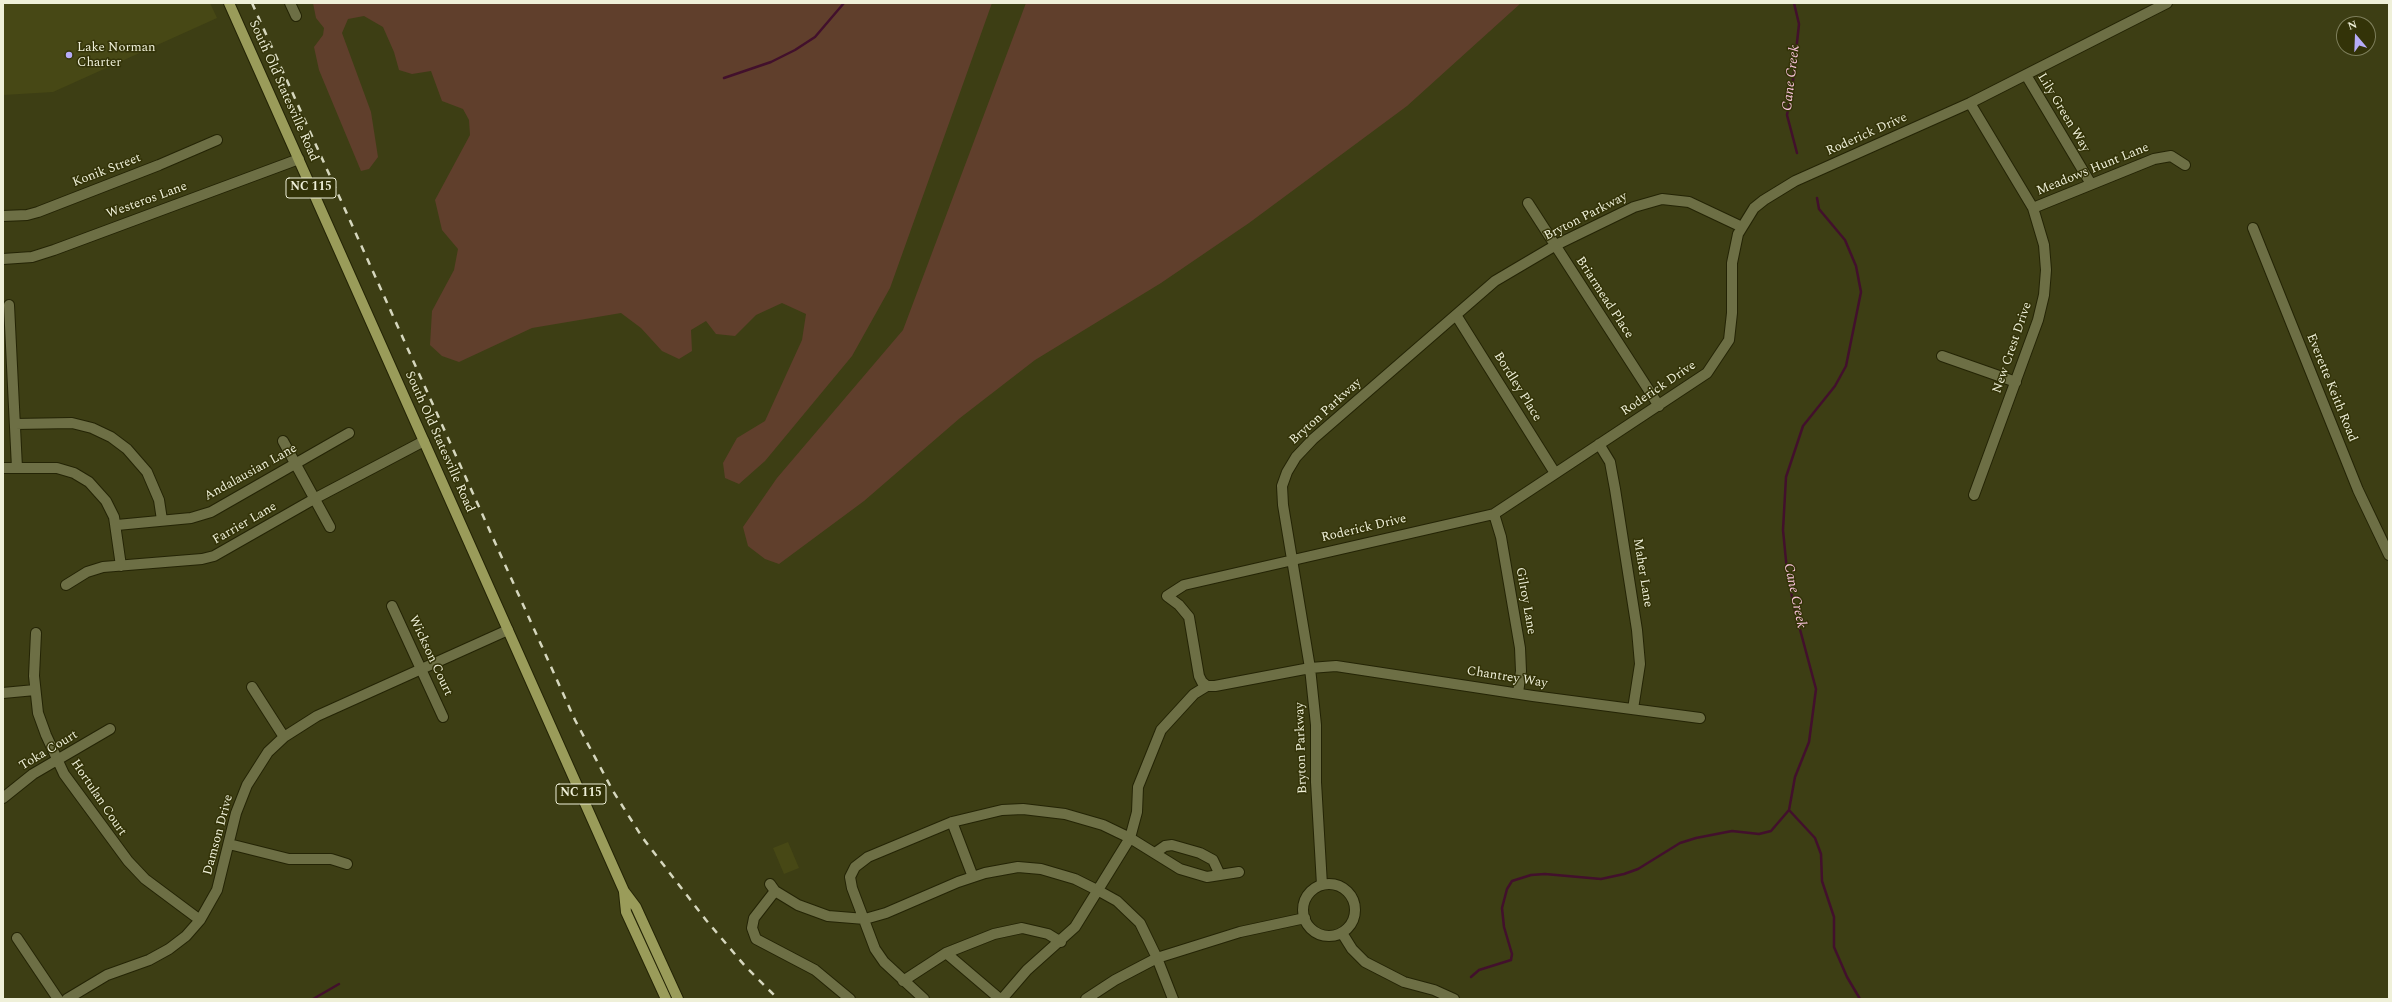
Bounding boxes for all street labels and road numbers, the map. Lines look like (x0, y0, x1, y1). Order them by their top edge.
street label: South Old Statesville Road (245, 18, 321, 164)
street label: Lily Green Way (2033, 71, 2093, 155)
street label: Roderick Drive (1824, 110, 1910, 160)
street label: Meadows Hunt Lane (2035, 140, 2151, 200)
street label: Konik Street (70, 151, 144, 191)
road number: NC 115 (286, 178, 336, 198)
street label: Westeros Lane (105, 179, 189, 223)
street label: Bryton Parkway (1542, 189, 1630, 245)
street label: Briarmead Place (1572, 254, 1636, 342)
street label: New Crest Drive (1990, 300, 2036, 396)
street label: Everette Keith Road (2302, 332, 2360, 444)
street label: Bordley Place (1490, 349, 1544, 425)
street label: Roderick Drive (1619, 358, 1699, 420)
street label: South Old Statesville Road (401, 369, 477, 515)
street label: Bryton Parkway (1287, 376, 1365, 448)
street label: Andalausian Lane (202, 441, 300, 505)
street label: Farrier Lane (210, 499, 280, 549)
street label: Roderick Drive (1320, 512, 1408, 546)
street label: Maher Lane (1629, 537, 1655, 609)
street label: Gilroy Lane (1511, 566, 1539, 636)
street label: Wickson Court (405, 613, 455, 699)
street label: Chantrey Way (1466, 664, 1548, 692)
street label: Bryton Parkway (1293, 702, 1311, 794)
street label: Toka Court (17, 727, 81, 775)
street label: Hortulan Court (67, 757, 129, 839)
road number: NC 115 (556, 784, 606, 804)
street label: Damson Drive (201, 793, 237, 877)

